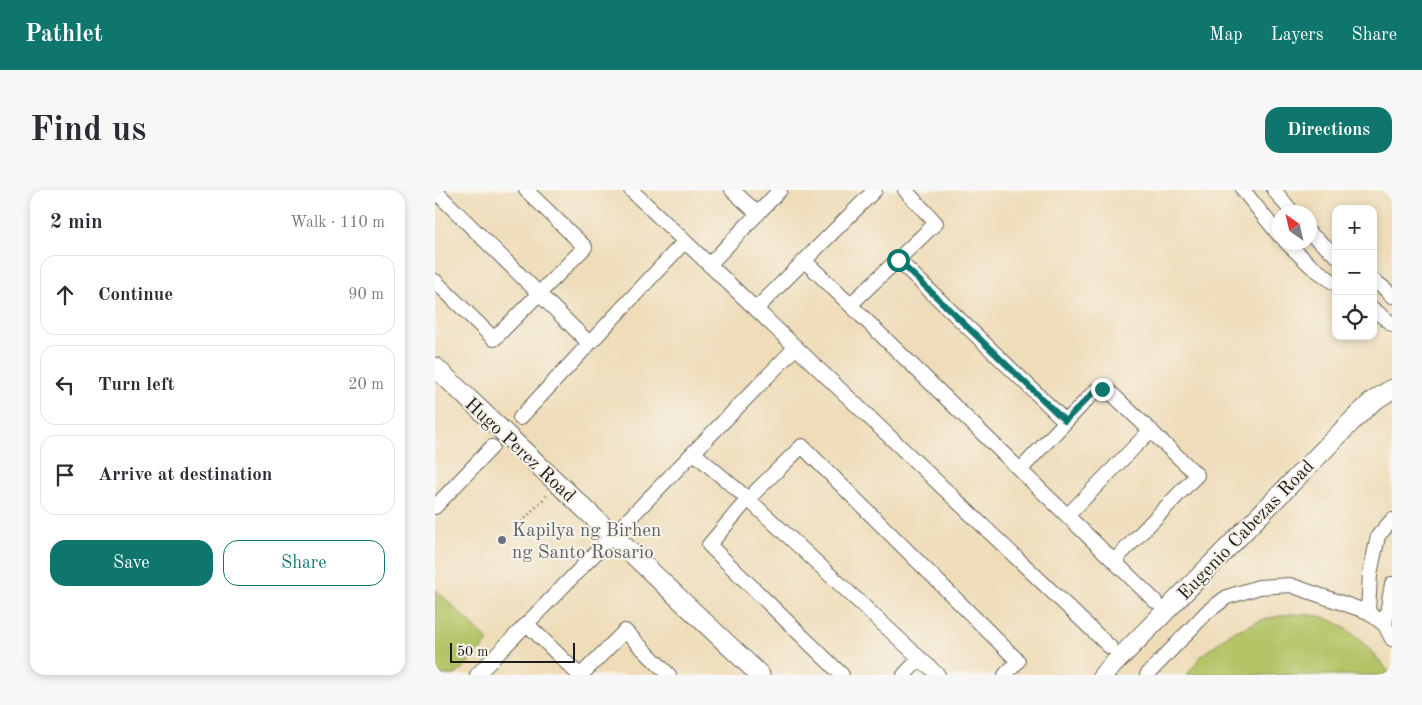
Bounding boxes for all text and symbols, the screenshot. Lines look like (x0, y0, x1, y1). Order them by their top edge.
text: Pathlet (25, 23, 103, 47)
text: Map (1209, 26, 1243, 44)
text: Layers (1271, 26, 1323, 44)
text: Share (1351, 26, 1397, 44)
button: Directions (1265, 107, 1392, 153)
text: Find us (30, 113, 146, 148)
north arrow (1272, 205, 1317, 250)
map controls (1332, 205, 1377, 340)
button: + (1332, 205, 1377, 250)
text: 2 min (50, 212, 103, 233)
text: Walk · 110 m (290, 215, 385, 231)
route start (887, 249, 910, 272)
button: − (1332, 250, 1377, 295)
icon: ahead (51, 281, 79, 309)
text: Continue (98, 286, 173, 305)
text: 90 m (348, 287, 384, 303)
button: locate (1332, 295, 1377, 340)
icon: left (51, 371, 79, 399)
text: Turn left (98, 376, 175, 395)
text: 20 m (348, 377, 384, 393)
route end (1091, 378, 1114, 401)
street label: Hugo Perez Road (460, 395, 578, 507)
street label: Eugenio Cabezas Road (1175, 457, 1319, 604)
icon: arrive (51, 461, 79, 489)
text: Arrive at destination (98, 466, 272, 485)
place label: Kapilya ng Birhen ng Santo Rosario (512, 522, 661, 563)
marker: Kapilya ng Birhen ng Santo Rosario (496, 534, 508, 546)
button: Save (50, 540, 213, 586)
button: Share (223, 540, 385, 586)
scale bar (450, 640, 575, 663)
text: 50 m (457, 645, 488, 659)

